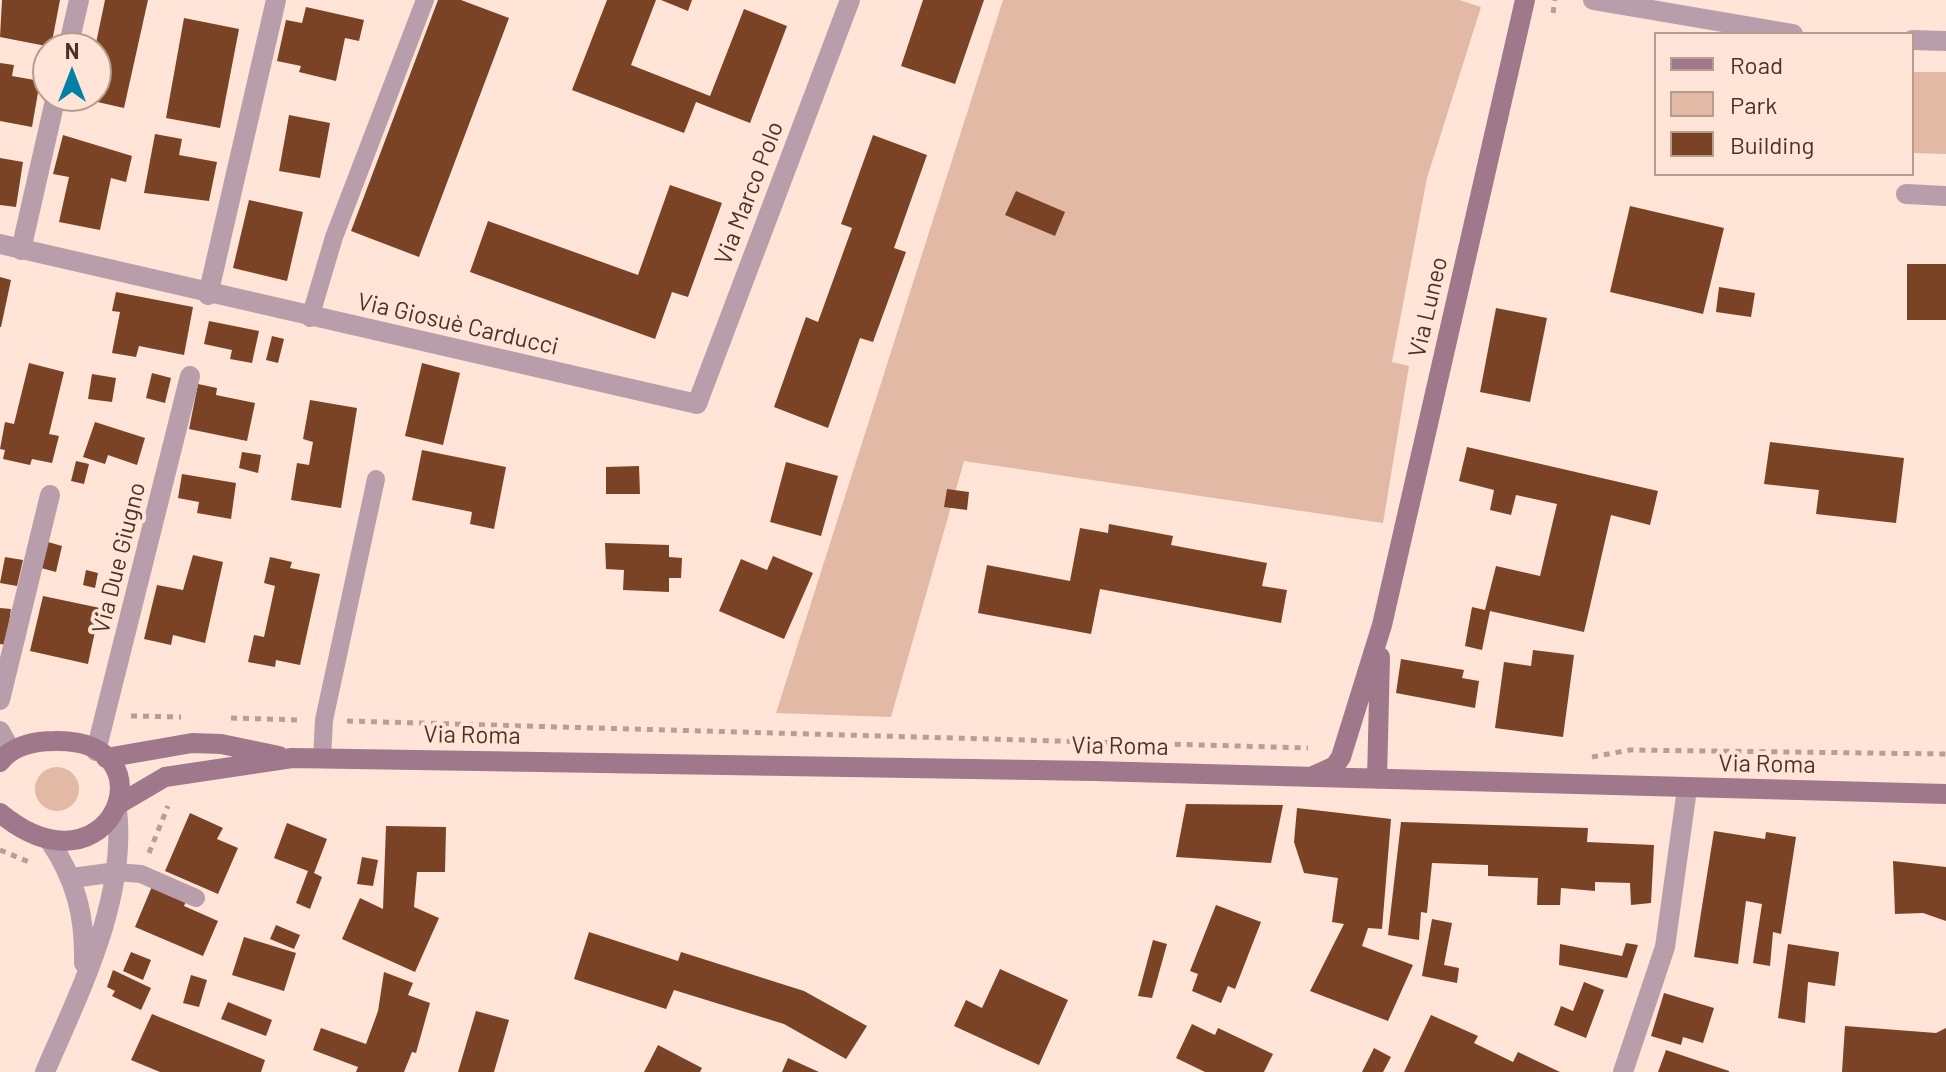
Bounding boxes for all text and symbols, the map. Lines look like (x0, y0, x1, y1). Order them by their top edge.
north arrow (32, 32, 112, 112)
legend (1654, 32, 1914, 176)
text: N (65, 37, 79, 63)
text: Road (1730, 50, 1783, 79)
text: Park (1730, 90, 1777, 119)
street label: Via Marco Polo (708, 117, 790, 269)
text: Building (1730, 130, 1814, 159)
street label: Via Luneo (1402, 254, 1454, 360)
street label: Via Giosuè Carducci (355, 287, 561, 361)
street label: Via Due Giugno (86, 479, 152, 637)
street label: Via Roma (423, 720, 521, 750)
street label: Via Roma (1071, 731, 1169, 761)
street label: Via Roma (1718, 749, 1816, 779)

